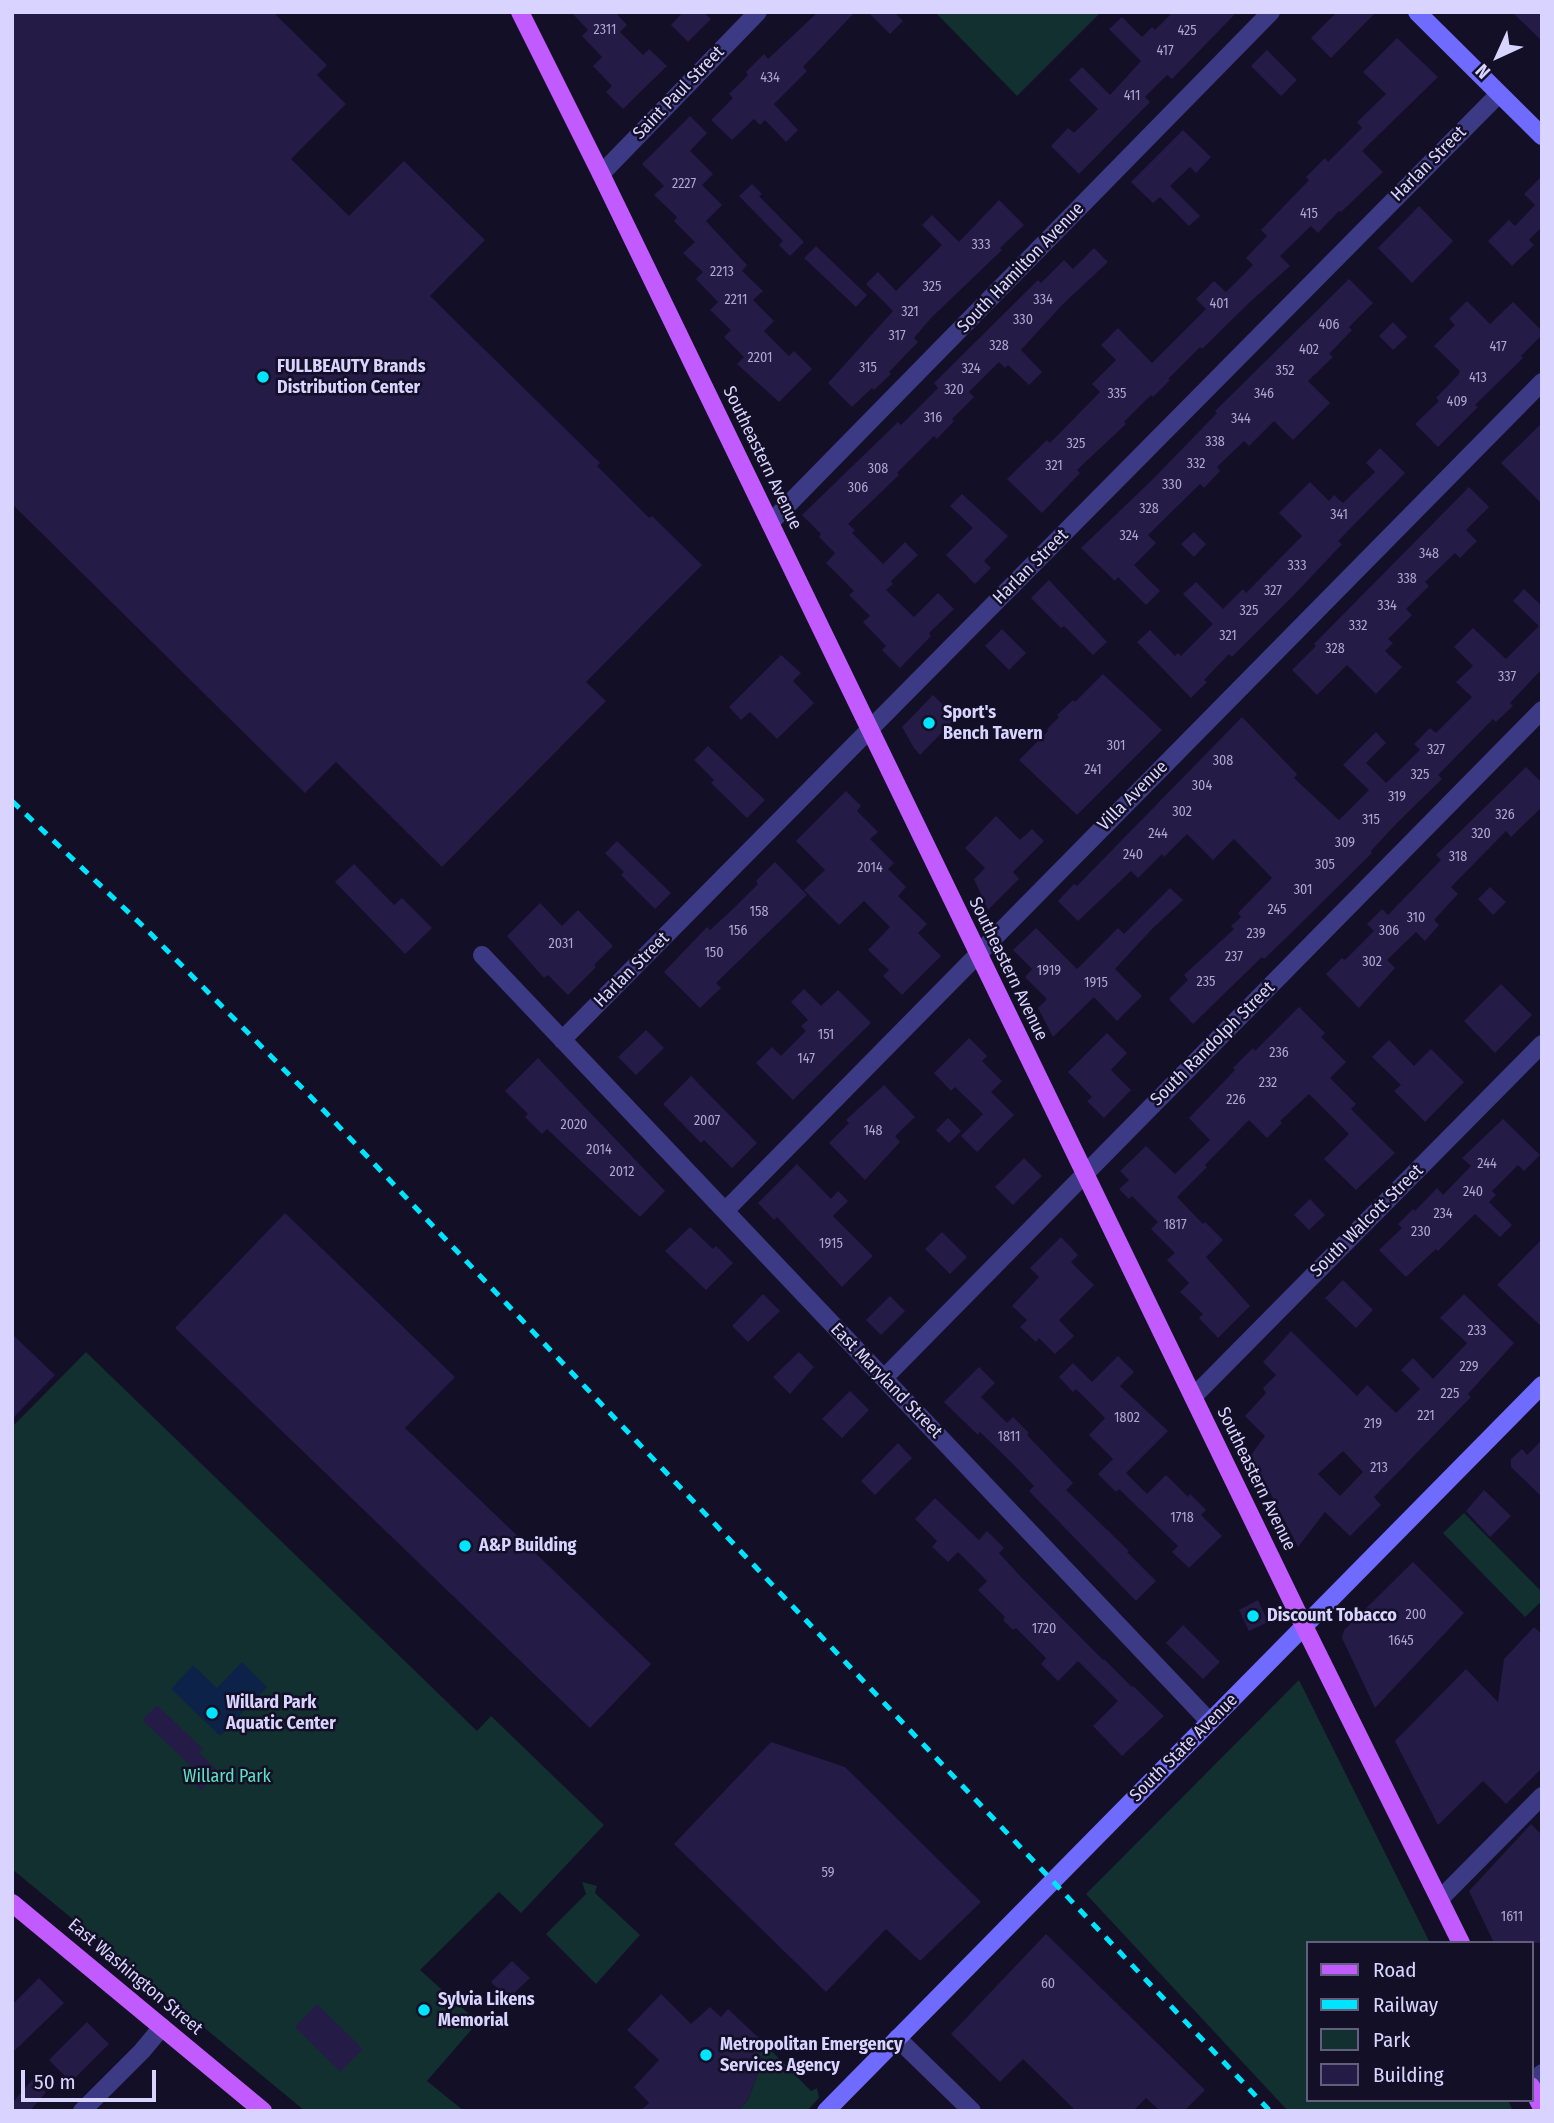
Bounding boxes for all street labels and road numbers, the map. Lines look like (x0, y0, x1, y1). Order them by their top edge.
street label: Saint Paul Street (629, 42, 729, 144)
street label: Harlan Street (1387, 122, 1471, 206)
street label: South Hamilton Avenue (953, 198, 1089, 338)
street label: Southeastern Avenue (718, 383, 806, 533)
street label: Harlan Street (989, 525, 1073, 609)
street label: Villa Avenue (1093, 756, 1173, 836)
street label: Southeastern Avenue (964, 894, 1052, 1044)
street label: Harlan Street (590, 928, 674, 1012)
street label: South Randolph Street (1146, 977, 1280, 1111)
street label: South Walcott Street (1306, 1160, 1428, 1282)
street label: East Maryland Street (826, 1319, 946, 1443)
street label: Southeastern Avenue (1212, 1404, 1300, 1554)
street label: South State Avenue (1126, 1690, 1242, 1806)
street label: East Washington Street (63, 1914, 207, 2040)

